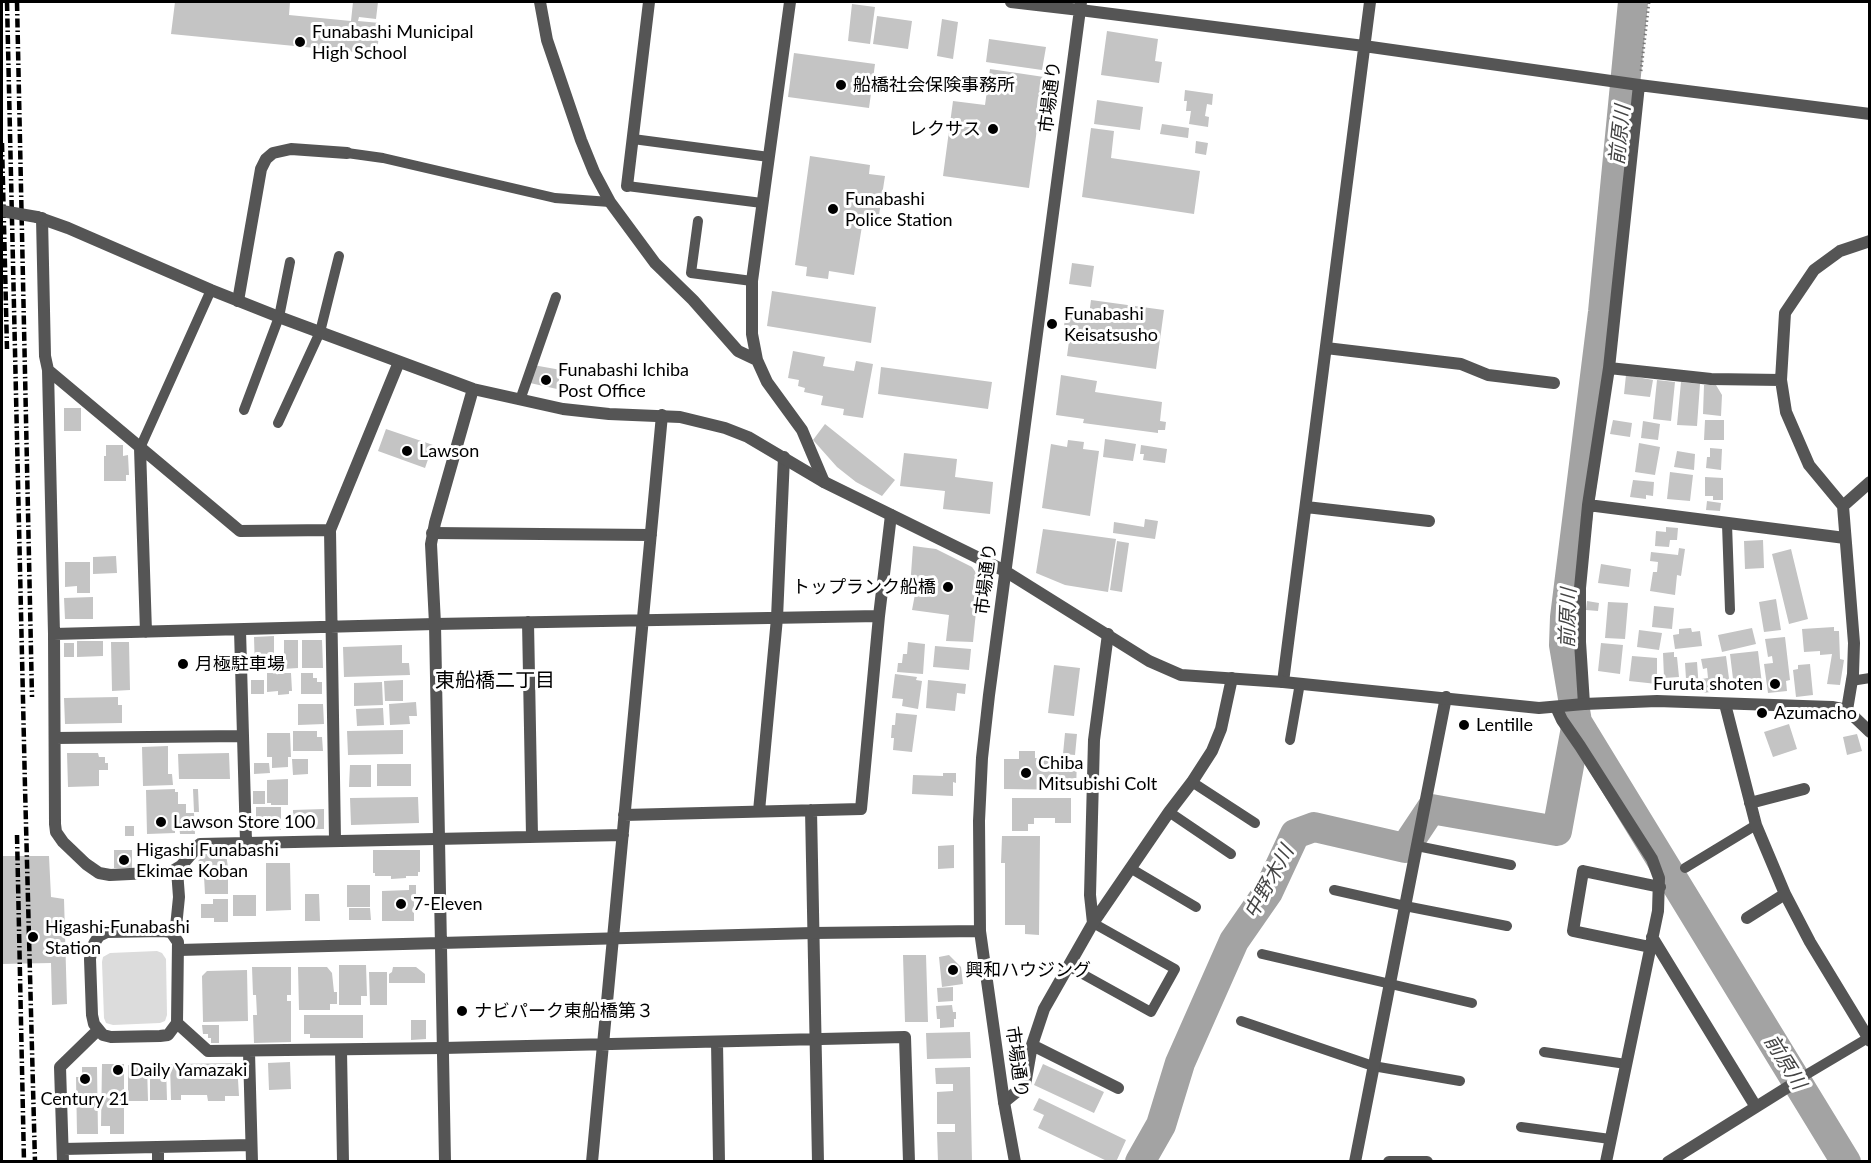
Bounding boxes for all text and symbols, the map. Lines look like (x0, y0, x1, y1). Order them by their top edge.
place label: Funabashi Municipal High School (312, 21, 473, 63)
marker: Funabashi Municipal High School (293, 35, 307, 49)
street label: 市場通り (1035, 60, 1065, 134)
place label: 船橋社会保険事務所 (853, 74, 1015, 96)
marker: 船橋社会保険事務所 (834, 78, 848, 92)
water label: 前原川 (1605, 104, 1635, 166)
place label: レクサス (909, 118, 981, 140)
marker: レクサス (986, 122, 1000, 136)
place label: Funabashi Police Station (845, 188, 953, 230)
marker: Funabashi Police Station (826, 202, 840, 216)
place label: Funabashi Keisatsusho (1064, 303, 1158, 346)
marker: Funabashi Keisatsusho (1045, 317, 1059, 331)
place label: Funabashi Ichiba Post Office (558, 359, 689, 401)
marker: Funabashi Ichiba Post Office (539, 373, 553, 387)
place label: Lawson (419, 440, 479, 462)
marker: Lawson (400, 444, 414, 458)
street label: 市場通り (971, 542, 1001, 616)
place label: トップランク船橋 (792, 576, 936, 598)
marker: トップランク船橋 (941, 580, 955, 594)
water label: 前原川 (1555, 588, 1581, 648)
place label: 月極駐車場 (195, 653, 285, 675)
marker: 月極駐車場 (176, 657, 190, 671)
district label: 東船橋二丁目 (435, 669, 555, 693)
place label: Furuta shoten (1653, 673, 1763, 695)
marker: Furuta shoten (1768, 677, 1782, 691)
place label: Azumacho (1774, 702, 1857, 724)
marker: Azumacho (1755, 706, 1769, 720)
place label: Lentille (1476, 714, 1533, 736)
marker: Lentille (1457, 718, 1471, 732)
place label: Chiba Mitsubishi Colt (1038, 752, 1157, 795)
marker: Chiba Mitsubishi Colt (1019, 766, 1033, 780)
place label: Lawson Store 100 (173, 811, 315, 833)
marker: Lawson Store 100 (154, 815, 168, 829)
place label: Higashi Funabashi Ekimae Koban (136, 839, 279, 882)
water label: 中野木川 (1239, 841, 1299, 923)
marker: Higashi Funabashi Ekimae Koban (117, 853, 131, 867)
place label: 7-Eleven (413, 893, 483, 915)
marker: 7-Eleven (394, 897, 408, 911)
place label: Higashi-Funabashi Station (45, 916, 190, 958)
marker: Higashi-Funabashi Station (26, 930, 40, 944)
place label: 興和ハウジング (965, 959, 1091, 981)
marker: 興和ハウジング (946, 963, 960, 977)
place label: ナビパーク東船橋第３ (474, 1000, 654, 1022)
marker: ナビパーク東船橋第３ (455, 1004, 469, 1018)
street label: 市場通り (1001, 1025, 1033, 1099)
water label: 前原川 (1759, 1030, 1811, 1094)
place label: Daily Yamazaki (130, 1059, 247, 1081)
marker: Daily Yamazaki (111, 1063, 125, 1077)
marker: Century 21 (78, 1072, 92, 1086)
place label: Century 21 (40, 1088, 130, 1110)

